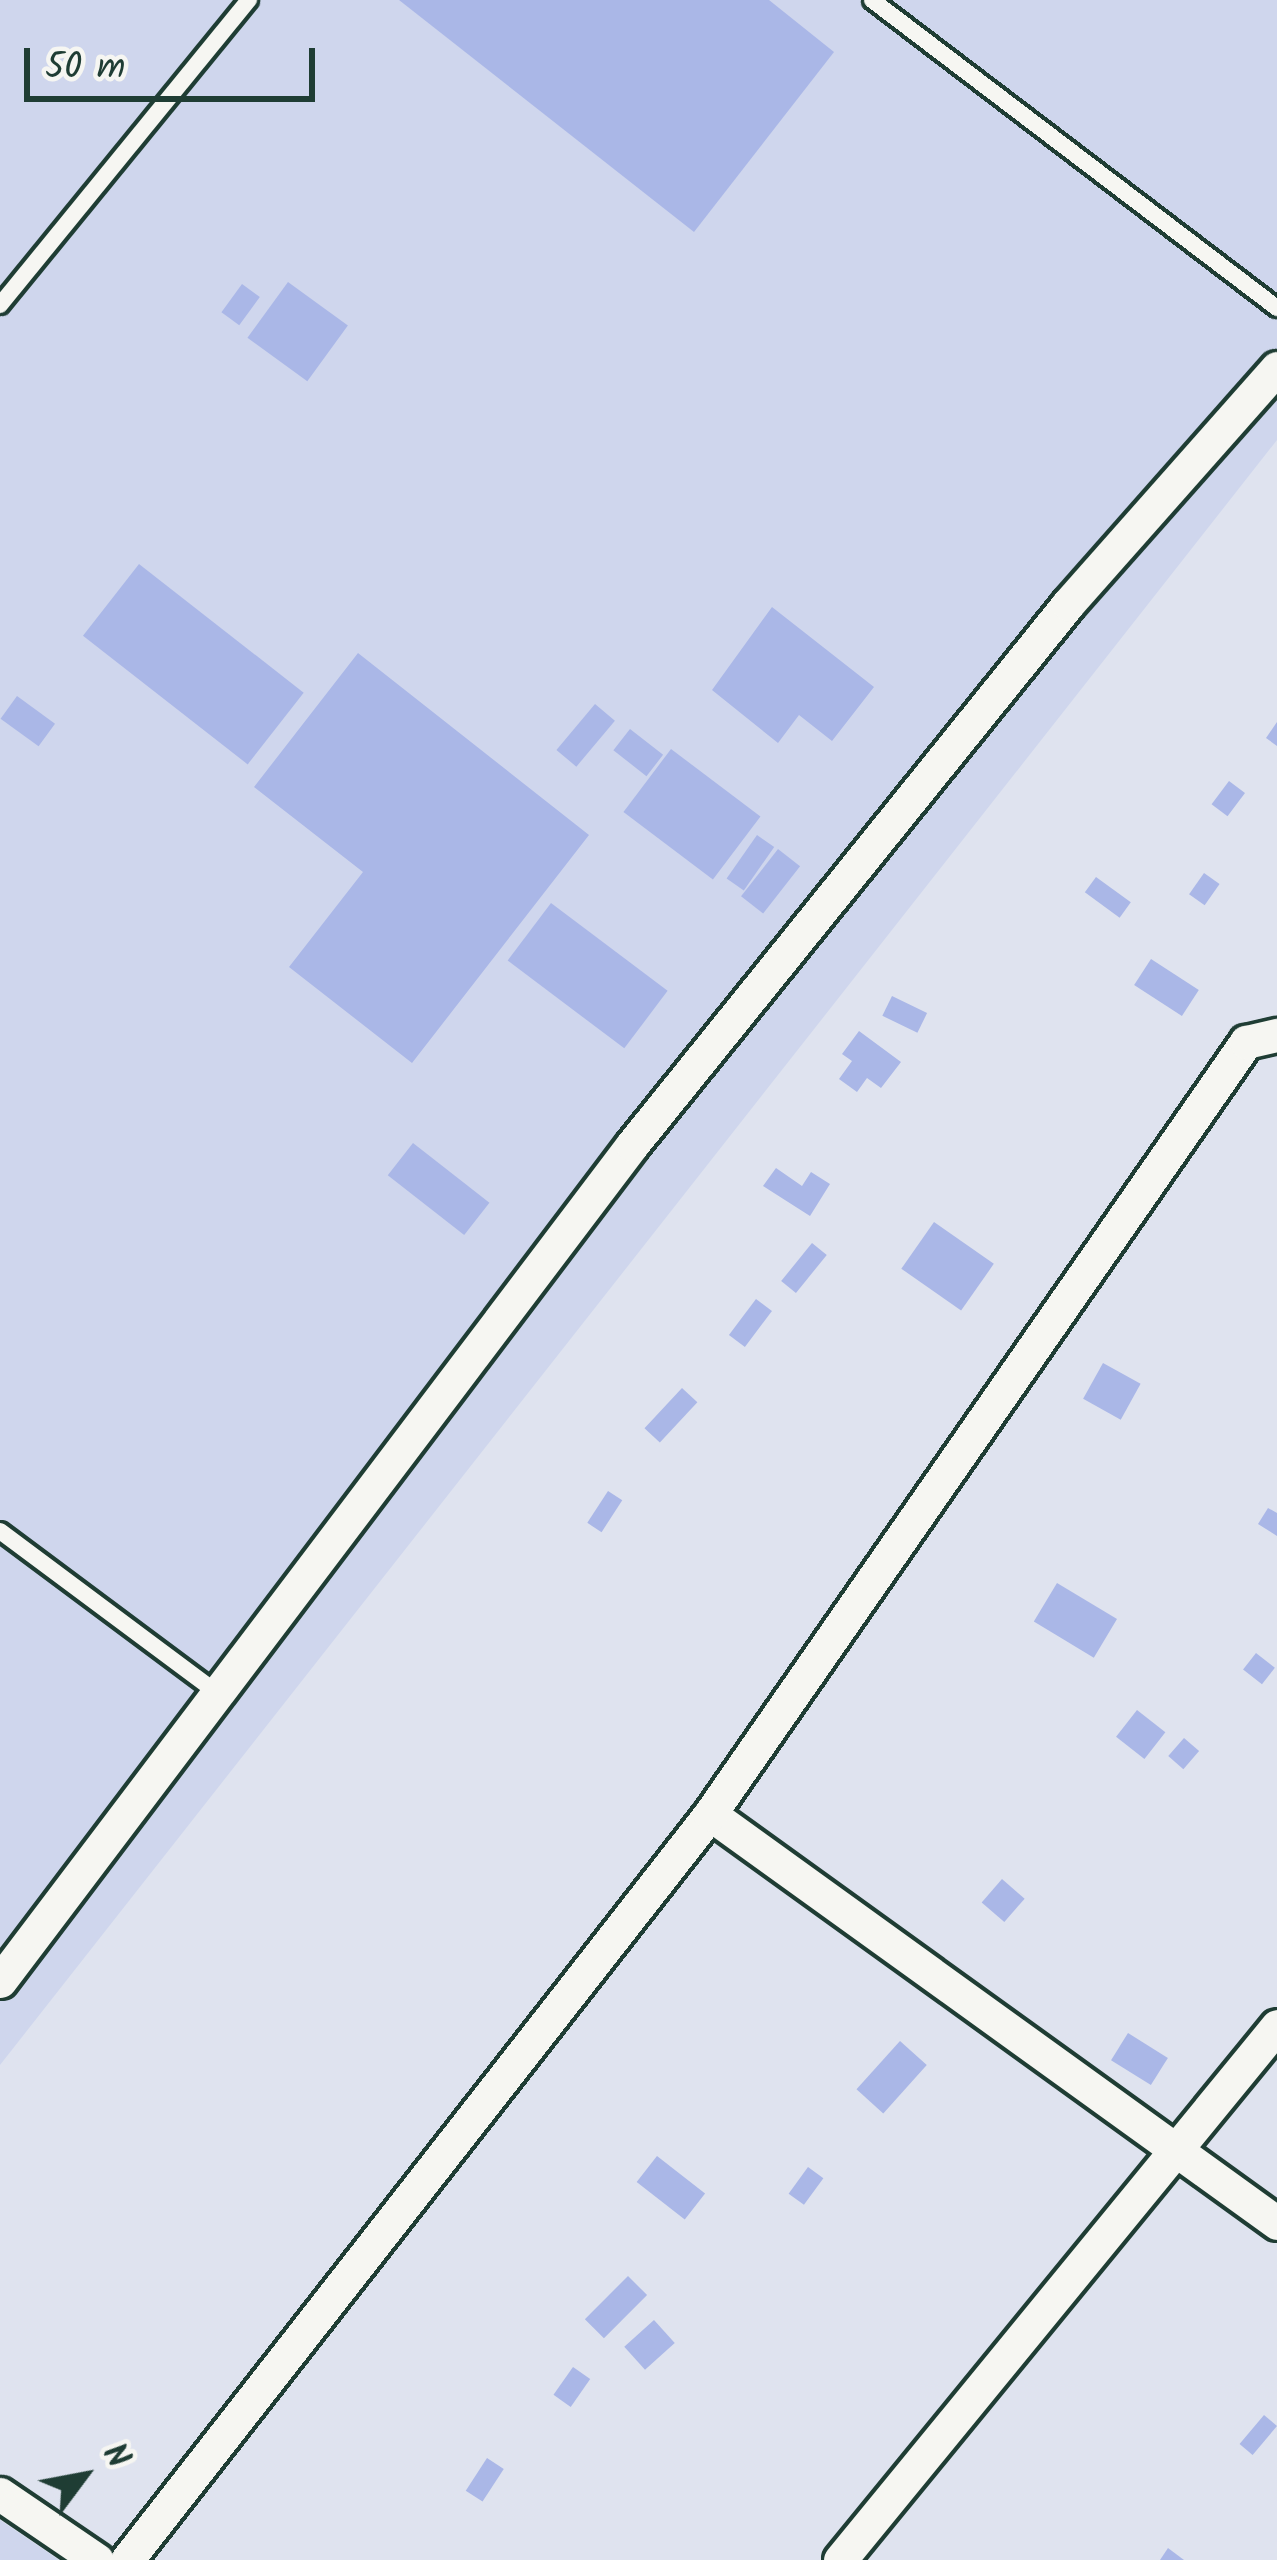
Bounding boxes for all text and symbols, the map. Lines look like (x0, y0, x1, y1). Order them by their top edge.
scale bar (30, 24, 321, 98)
text: 50 m (45, 40, 125, 97)
north arrow (24, 2416, 144, 2536)
text: N (87, 2434, 143, 2480)

